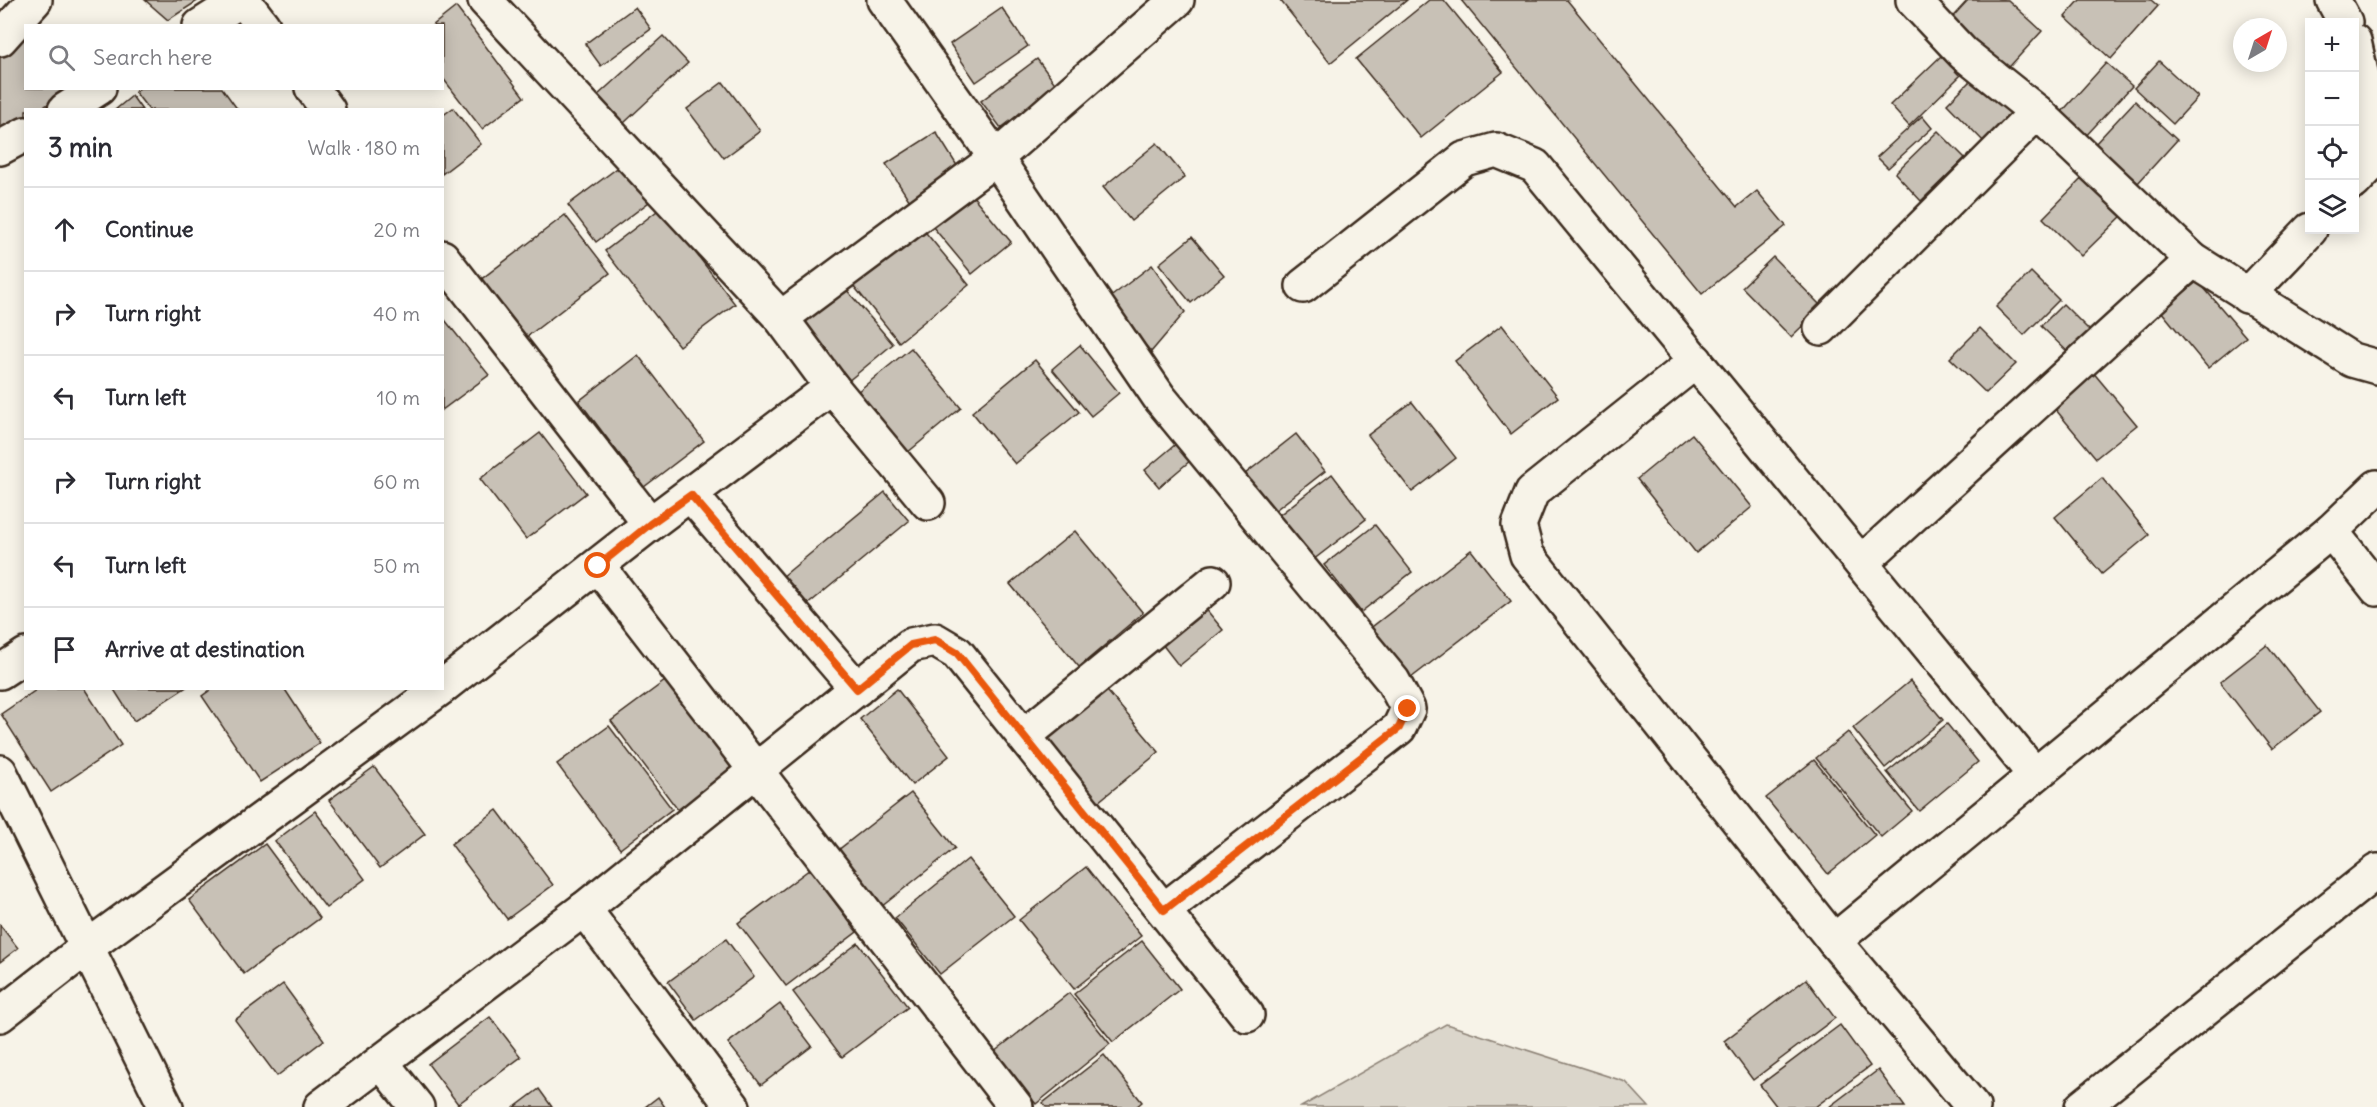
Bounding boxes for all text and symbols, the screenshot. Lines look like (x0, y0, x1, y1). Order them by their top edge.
north arrow (2233, 18, 2287, 72)
map controls (2305, 18, 2359, 234)
button: + (2305, 18, 2359, 72)
search box (24, 24, 444, 90)
icon: search (45, 41, 78, 74)
text: Search here (93, 43, 212, 71)
button: − (2305, 72, 2359, 126)
button: locate (2305, 126, 2359, 180)
text: 3 min (48, 131, 113, 164)
text: Walk · 180 m (308, 135, 420, 160)
button: layers (2305, 180, 2359, 234)
icon: ahead (48, 213, 81, 246)
text: Continue (105, 215, 194, 243)
text: 20 m (374, 217, 420, 242)
icon: right (48, 297, 81, 330)
text: Turn right (105, 299, 201, 327)
text: 40 m (373, 301, 420, 326)
icon: left (48, 381, 81, 414)
text: Turn left (105, 383, 186, 411)
text: 10 m (377, 385, 420, 410)
icon: right (48, 465, 81, 498)
text: Turn right (105, 467, 201, 495)
text: 60 m (373, 469, 420, 494)
icon: left (48, 549, 81, 582)
text: Turn left (105, 551, 186, 579)
route start (584, 552, 610, 578)
text: 50 m (373, 553, 420, 578)
icon: arrive (48, 633, 81, 666)
text: Arrive at destination (105, 635, 305, 663)
route end (1394, 695, 1420, 721)

